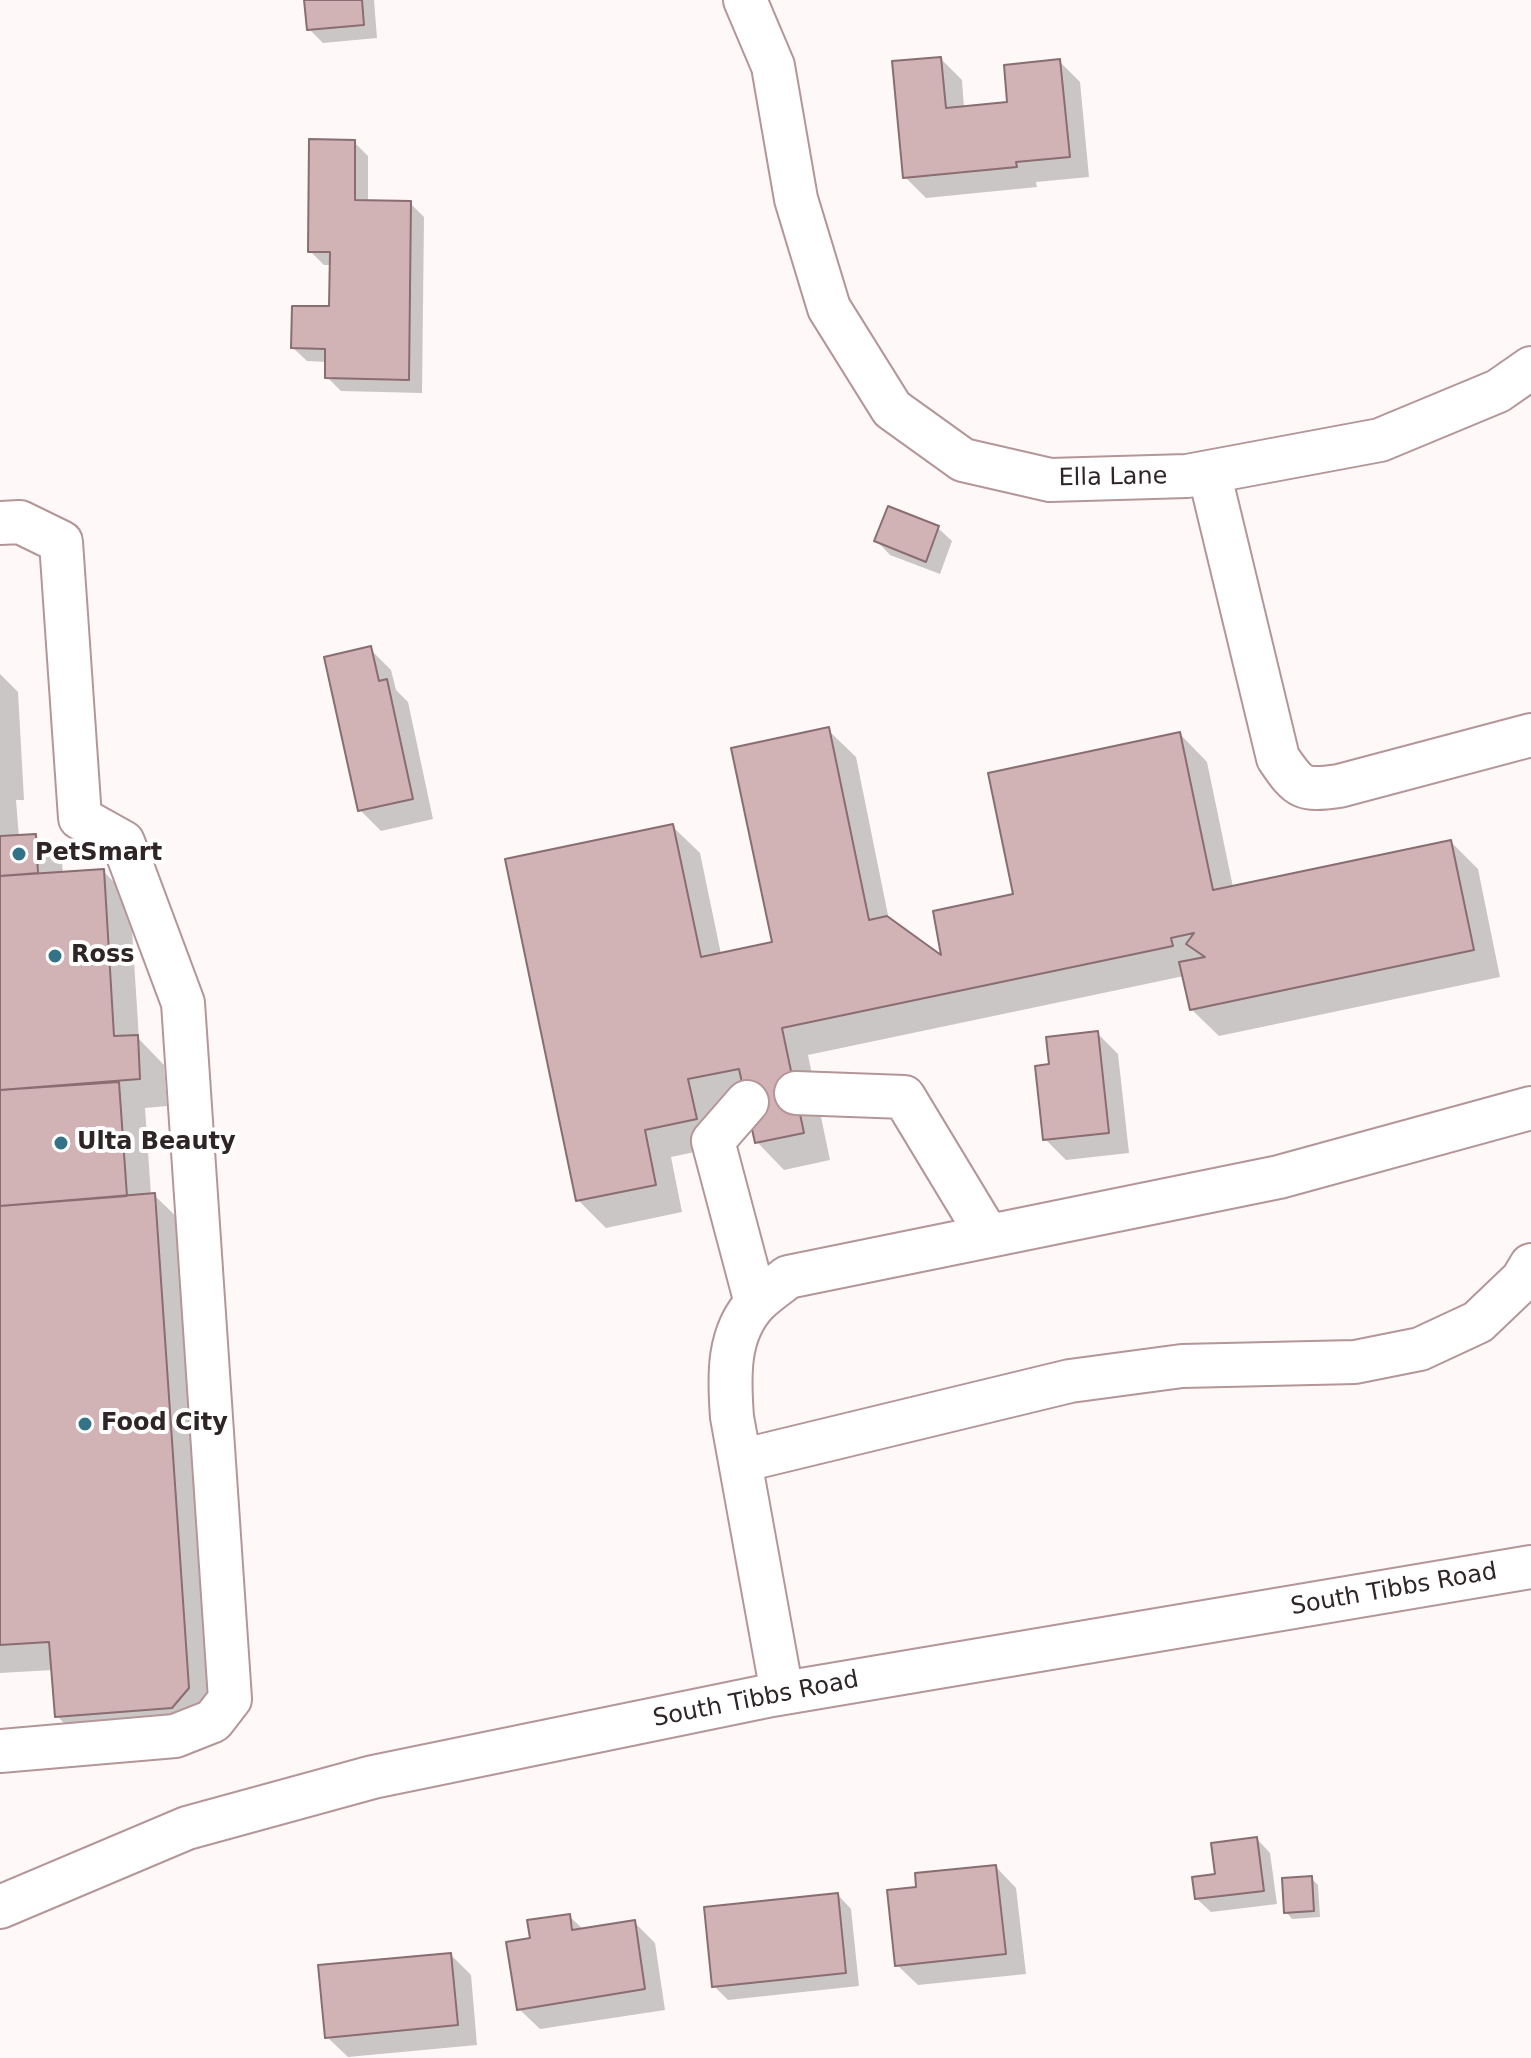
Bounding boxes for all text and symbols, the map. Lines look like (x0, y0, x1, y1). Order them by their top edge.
street label: Ella Lane (1058, 463, 1168, 493)
place label: PetSmart (35, 840, 162, 868)
marker: PetSmart (10, 845, 28, 863)
place label: Ross (71, 942, 135, 970)
marker: Ross (46, 947, 64, 965)
place label: Ulta Beauty (77, 1129, 236, 1157)
marker: Ulta Beauty (52, 1134, 70, 1152)
place label: Food City (101, 1410, 228, 1438)
marker: Food City (76, 1415, 94, 1433)
street label: South Tibbs Road (1289, 1558, 1499, 1622)
street label: South Tibbs Road (651, 1666, 861, 1734)

